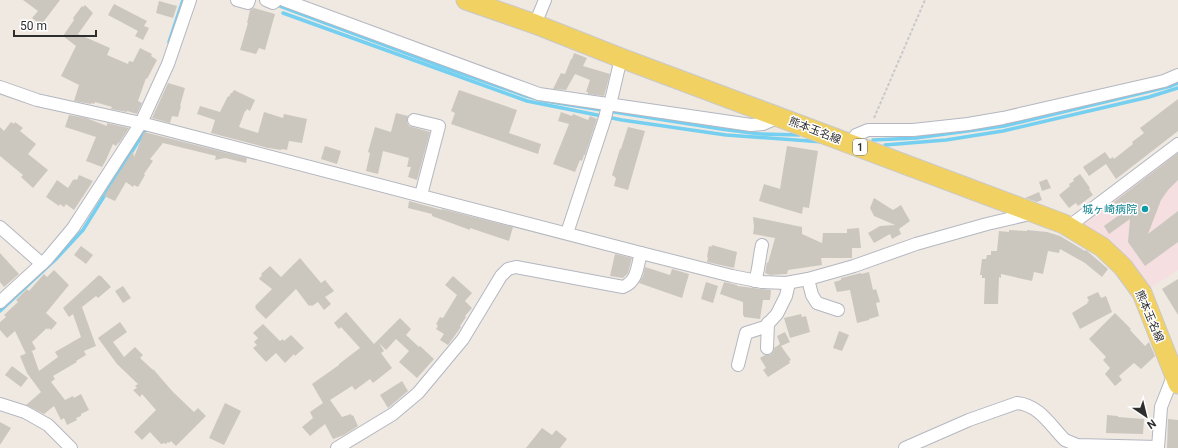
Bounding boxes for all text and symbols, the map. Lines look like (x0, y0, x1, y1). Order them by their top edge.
scale bar (14, 12, 96, 38)
text: 50 m (20, 19, 47, 33)
street label: 熊本玉名線 (787, 115, 843, 146)
road number: 1 (853, 139, 867, 155)
place label: 城ヶ崎病院 (1082, 203, 1137, 216)
marker: 城ヶ崎病院 (1140, 204, 1150, 214)
street label: 熊本玉名線 (1133, 288, 1166, 344)
north arrow (1126, 396, 1166, 436)
text: N (1144, 416, 1158, 431)

